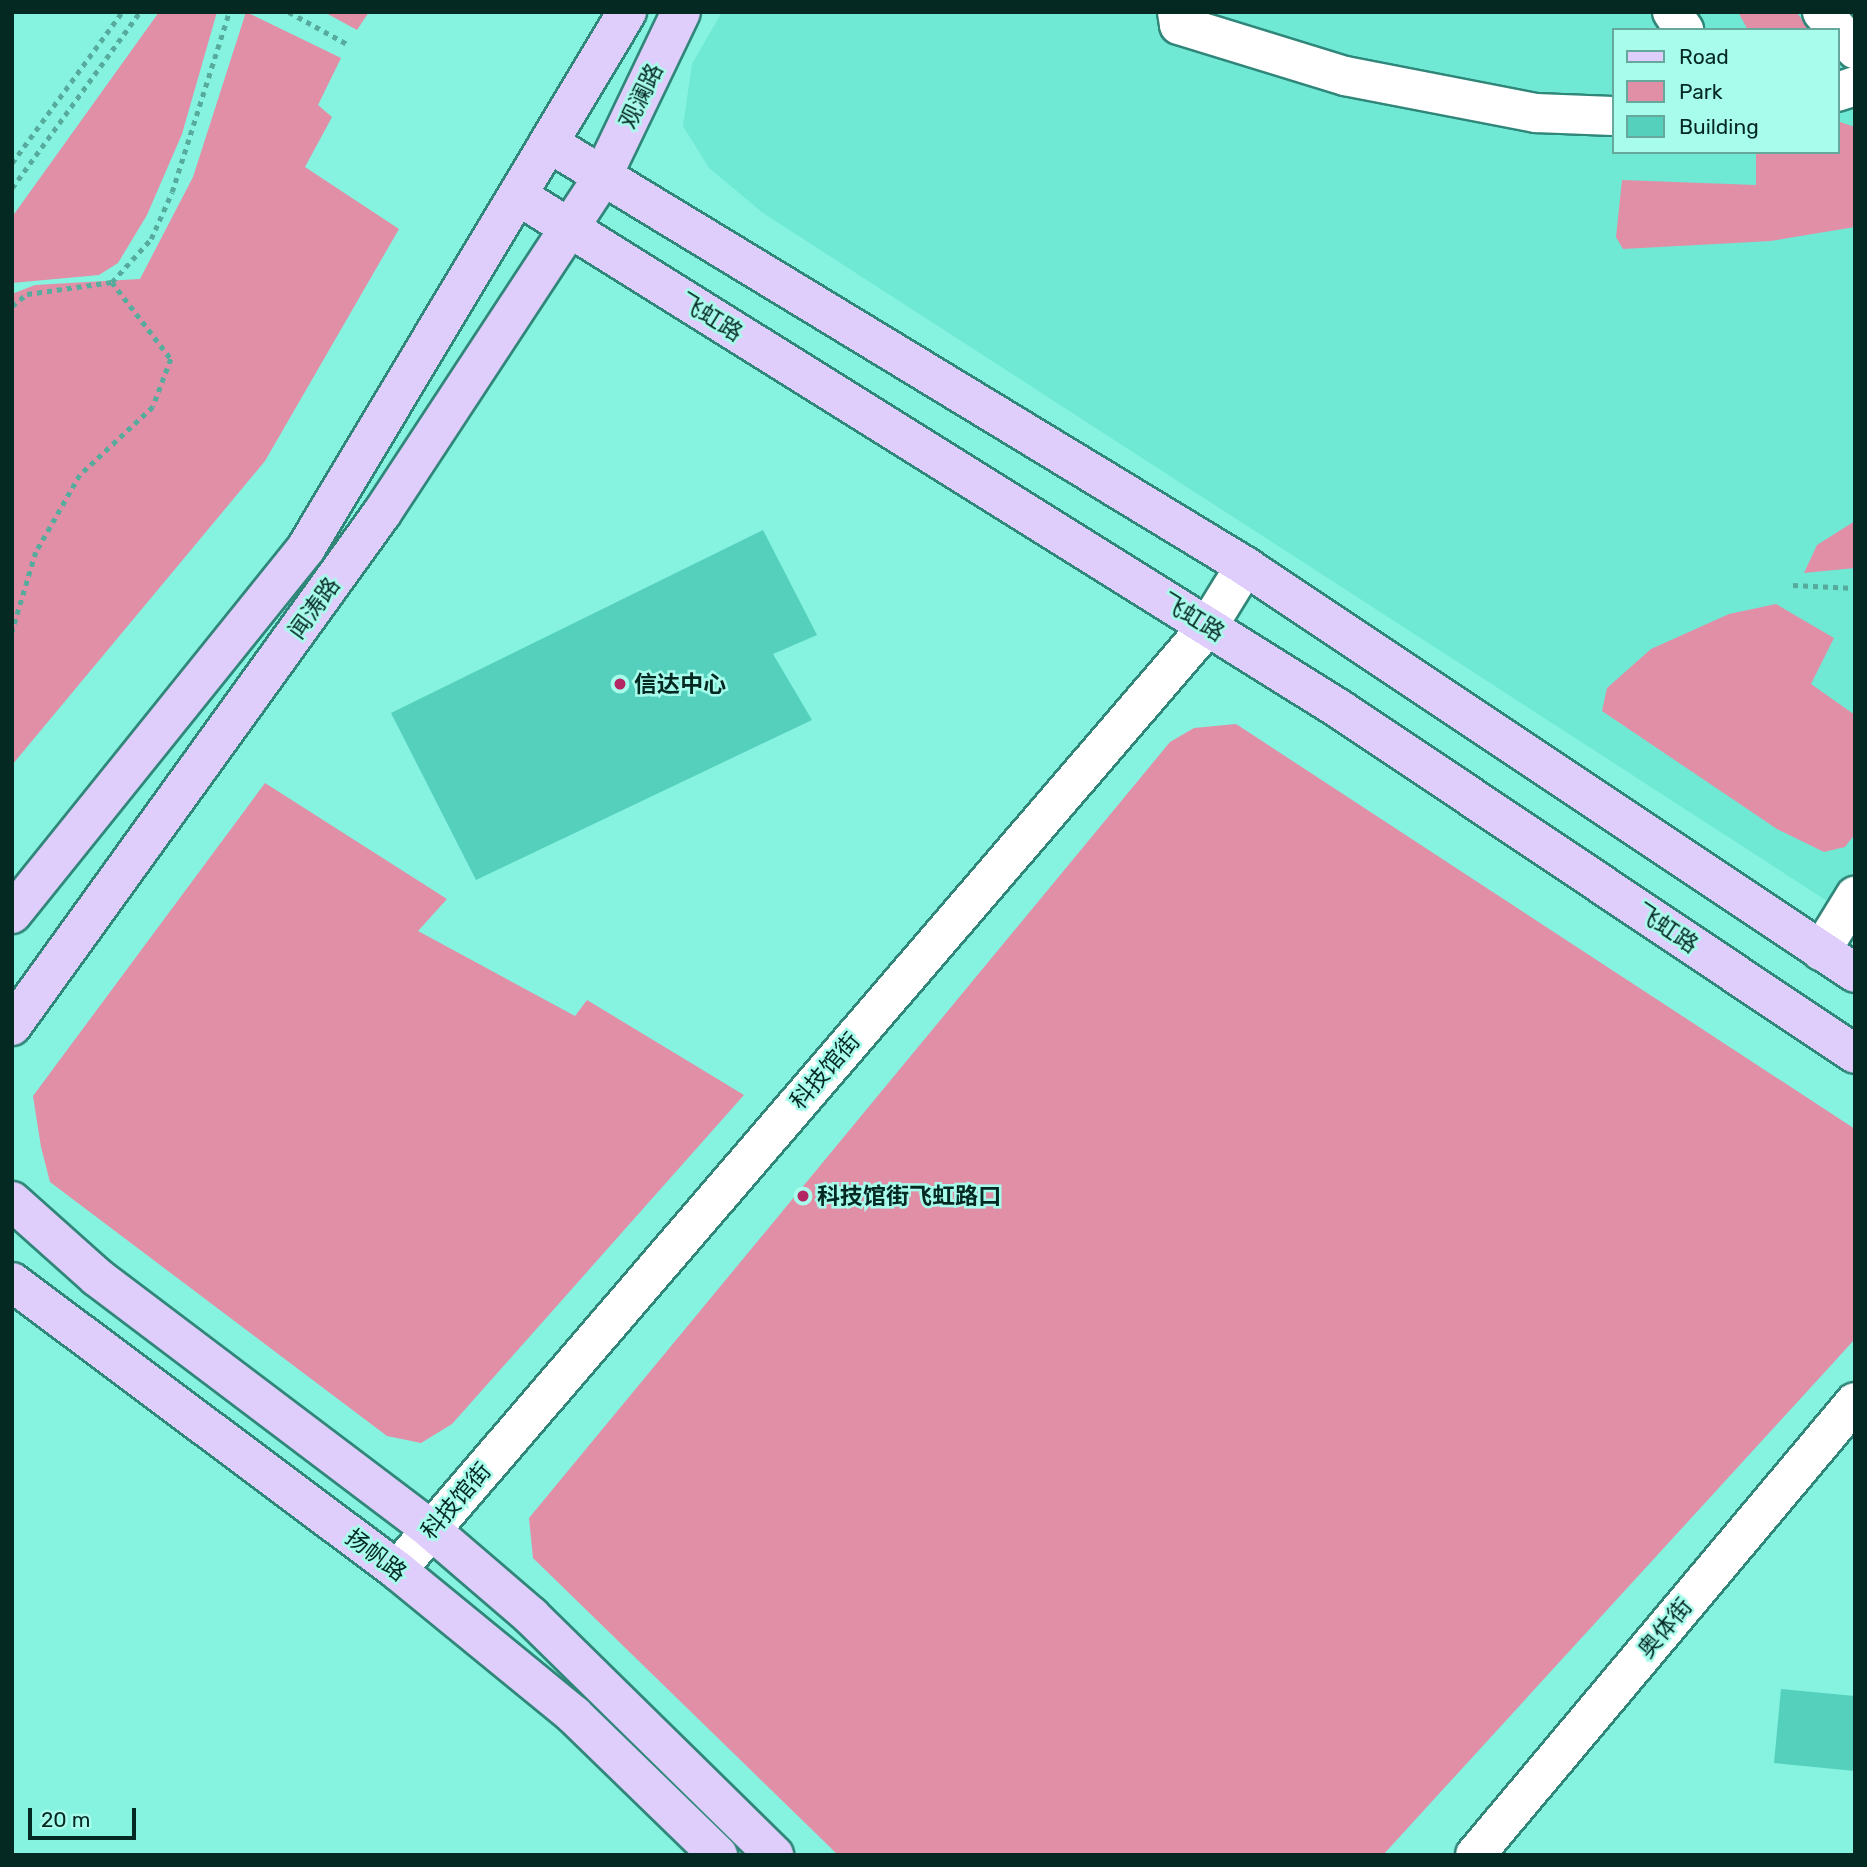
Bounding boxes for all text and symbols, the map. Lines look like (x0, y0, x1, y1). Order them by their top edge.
legend (1612, 28, 1839, 154)
text: Road (1679, 44, 1729, 69)
street label: 观澜路 (613, 59, 669, 133)
text: Park (1679, 79, 1723, 104)
text: Building (1679, 114, 1759, 139)
street label: 飞虹路 (674, 287, 748, 347)
street label: 闻涛路 (283, 572, 345, 644)
street label: 飞虹路 (1156, 587, 1230, 647)
place label: 信达中心 (634, 670, 726, 698)
marker: 信达中心 (612, 676, 628, 692)
street label: 飞虹路 (1631, 897, 1703, 959)
street label: 科技馆街 (784, 1027, 866, 1115)
place label: 科技馆街飞虹路口 (817, 1182, 1001, 1210)
marker: 科技馆街飞虹路口 (795, 1188, 811, 1204)
street label: 科技馆街 (415, 1457, 497, 1545)
street label: 扬帆路 (340, 1523, 412, 1587)
street label: 奥体街 (1632, 1593, 1698, 1663)
scale bar (32, 1794, 140, 1838)
text: 20 m (41, 1807, 90, 1832)

